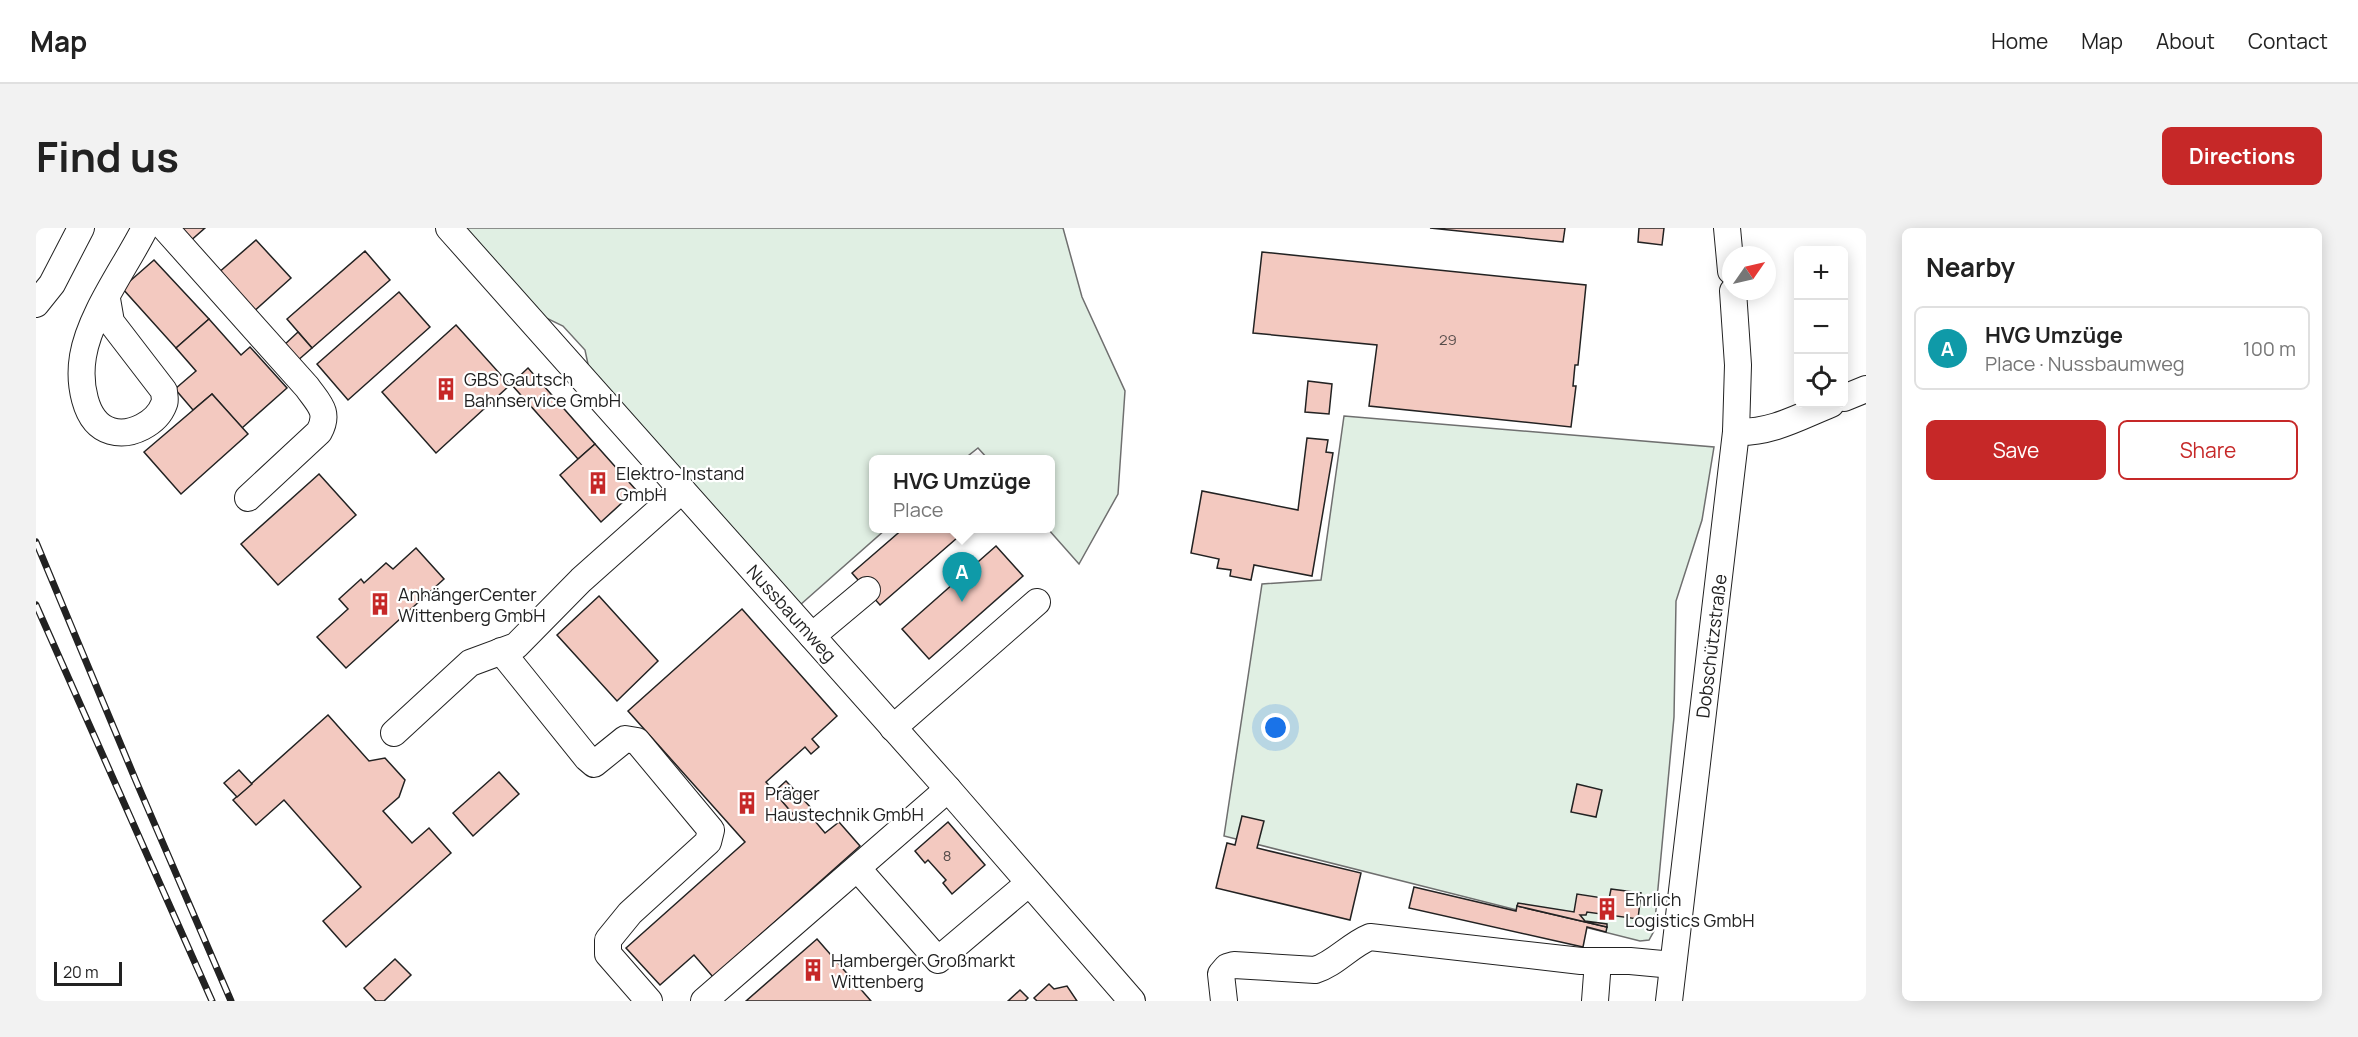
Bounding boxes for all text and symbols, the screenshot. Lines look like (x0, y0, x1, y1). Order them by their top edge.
text: Map (30, 22, 87, 60)
text: Home (1991, 27, 2048, 55)
text: Map (2081, 27, 2123, 55)
text: About (2156, 27, 2215, 55)
text: Contact (2248, 27, 2328, 55)
text: Find us (36, 127, 179, 185)
button: Directions (2162, 127, 2322, 185)
north arrow (1722, 246, 1776, 300)
map controls (1794, 246, 1848, 408)
button: + (1794, 246, 1848, 300)
text: Nearby (1926, 249, 2015, 285)
button: − (1794, 300, 1848, 354)
text: HVG Umzüge (1985, 320, 2123, 350)
house number: 29 (1439, 329, 1457, 350)
text: A (1941, 335, 1954, 362)
text: 100 m (2243, 335, 2296, 362)
text: Place · Nussbaumweg (1985, 350, 2185, 377)
button: locate (1794, 354, 1848, 408)
place label: GBS Gautsch Bahnservice GmbH (464, 367, 621, 412)
building icon: GBS Gautsch Bahnservice GmbH (433, 376, 459, 402)
button: Save (1926, 420, 2106, 480)
button: Share (2118, 420, 2298, 480)
popup (869, 455, 1055, 533)
place label: Elektro-Instand GmbH (616, 461, 745, 506)
text: HVG Umzüge (893, 466, 1031, 496)
building icon: Elektro-Instand GmbH (585, 470, 611, 496)
text: Place (893, 496, 943, 523)
pin: A (942, 552, 982, 602)
street label: Nussbaumweg (742, 559, 842, 667)
street label: Dobschützstraße (1690, 573, 1732, 719)
place label: AnhängerCenter Wittenberg GmbH (398, 582, 545, 627)
building icon: AnhängerCenter Wittenberg GmbH (367, 591, 393, 617)
your location (1261, 713, 1290, 742)
place label: Präger Haustechnik GmbH (765, 781, 924, 826)
building icon: Präger Haustechnik GmbH (734, 790, 760, 816)
house number: 8 (943, 845, 951, 866)
place label: Ehrlich Logistics GmbH (1625, 887, 1755, 932)
building icon: Ehrlich Logistics GmbH (1594, 896, 1620, 922)
place label: Hamberger Großmarkt Wittenberg (831, 948, 1015, 993)
building icon: Hamberger Großmarkt Wittenberg (800, 957, 826, 983)
scale bar (54, 959, 122, 986)
text: 20 m (63, 961, 99, 983)

